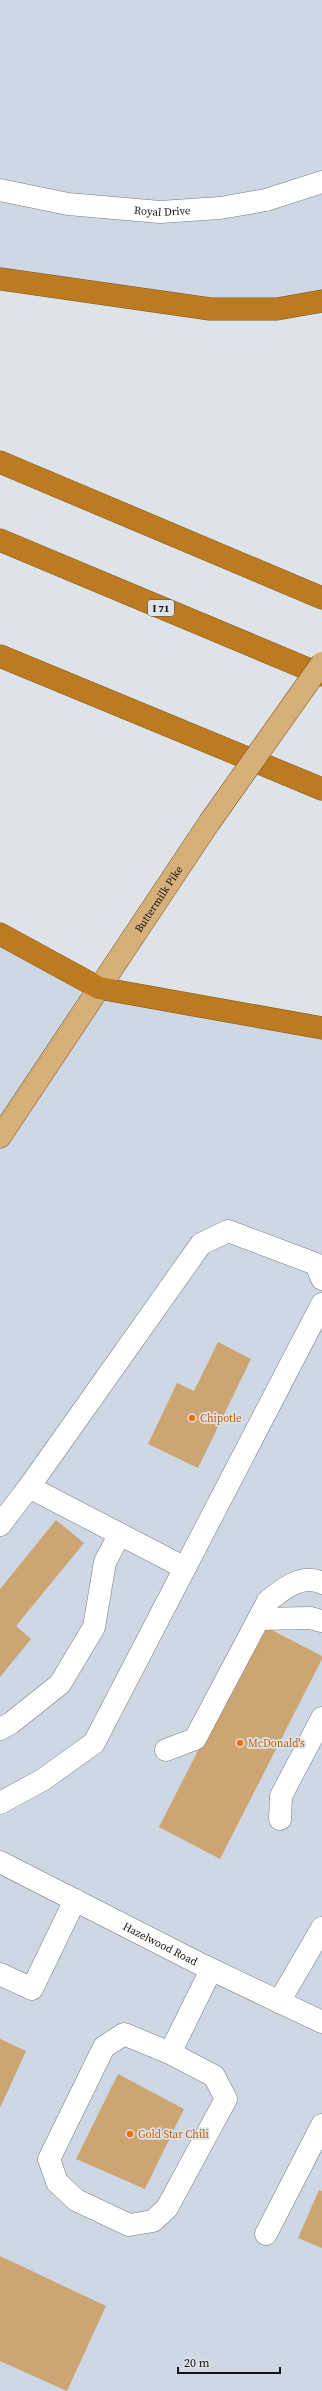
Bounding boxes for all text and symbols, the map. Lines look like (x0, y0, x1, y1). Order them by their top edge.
street label: Royal Drive (133, 202, 191, 220)
road number: I 71 (148, 600, 174, 616)
street label: Buttermilk Pike (131, 862, 186, 935)
place label: Chipotle (200, 1411, 242, 1426)
marker: Chipotle (187, 1413, 197, 1423)
place label: McDonald's (248, 1736, 305, 1751)
marker: McDonald's (235, 1738, 245, 1748)
street label: Hazelwood Road (120, 1918, 201, 1969)
place label: Gold Star Chili (138, 2127, 209, 2142)
marker: Gold Star Chili (125, 2129, 135, 2139)
scale bar (178, 2349, 280, 2375)
text: 20 m (184, 2355, 210, 2371)

